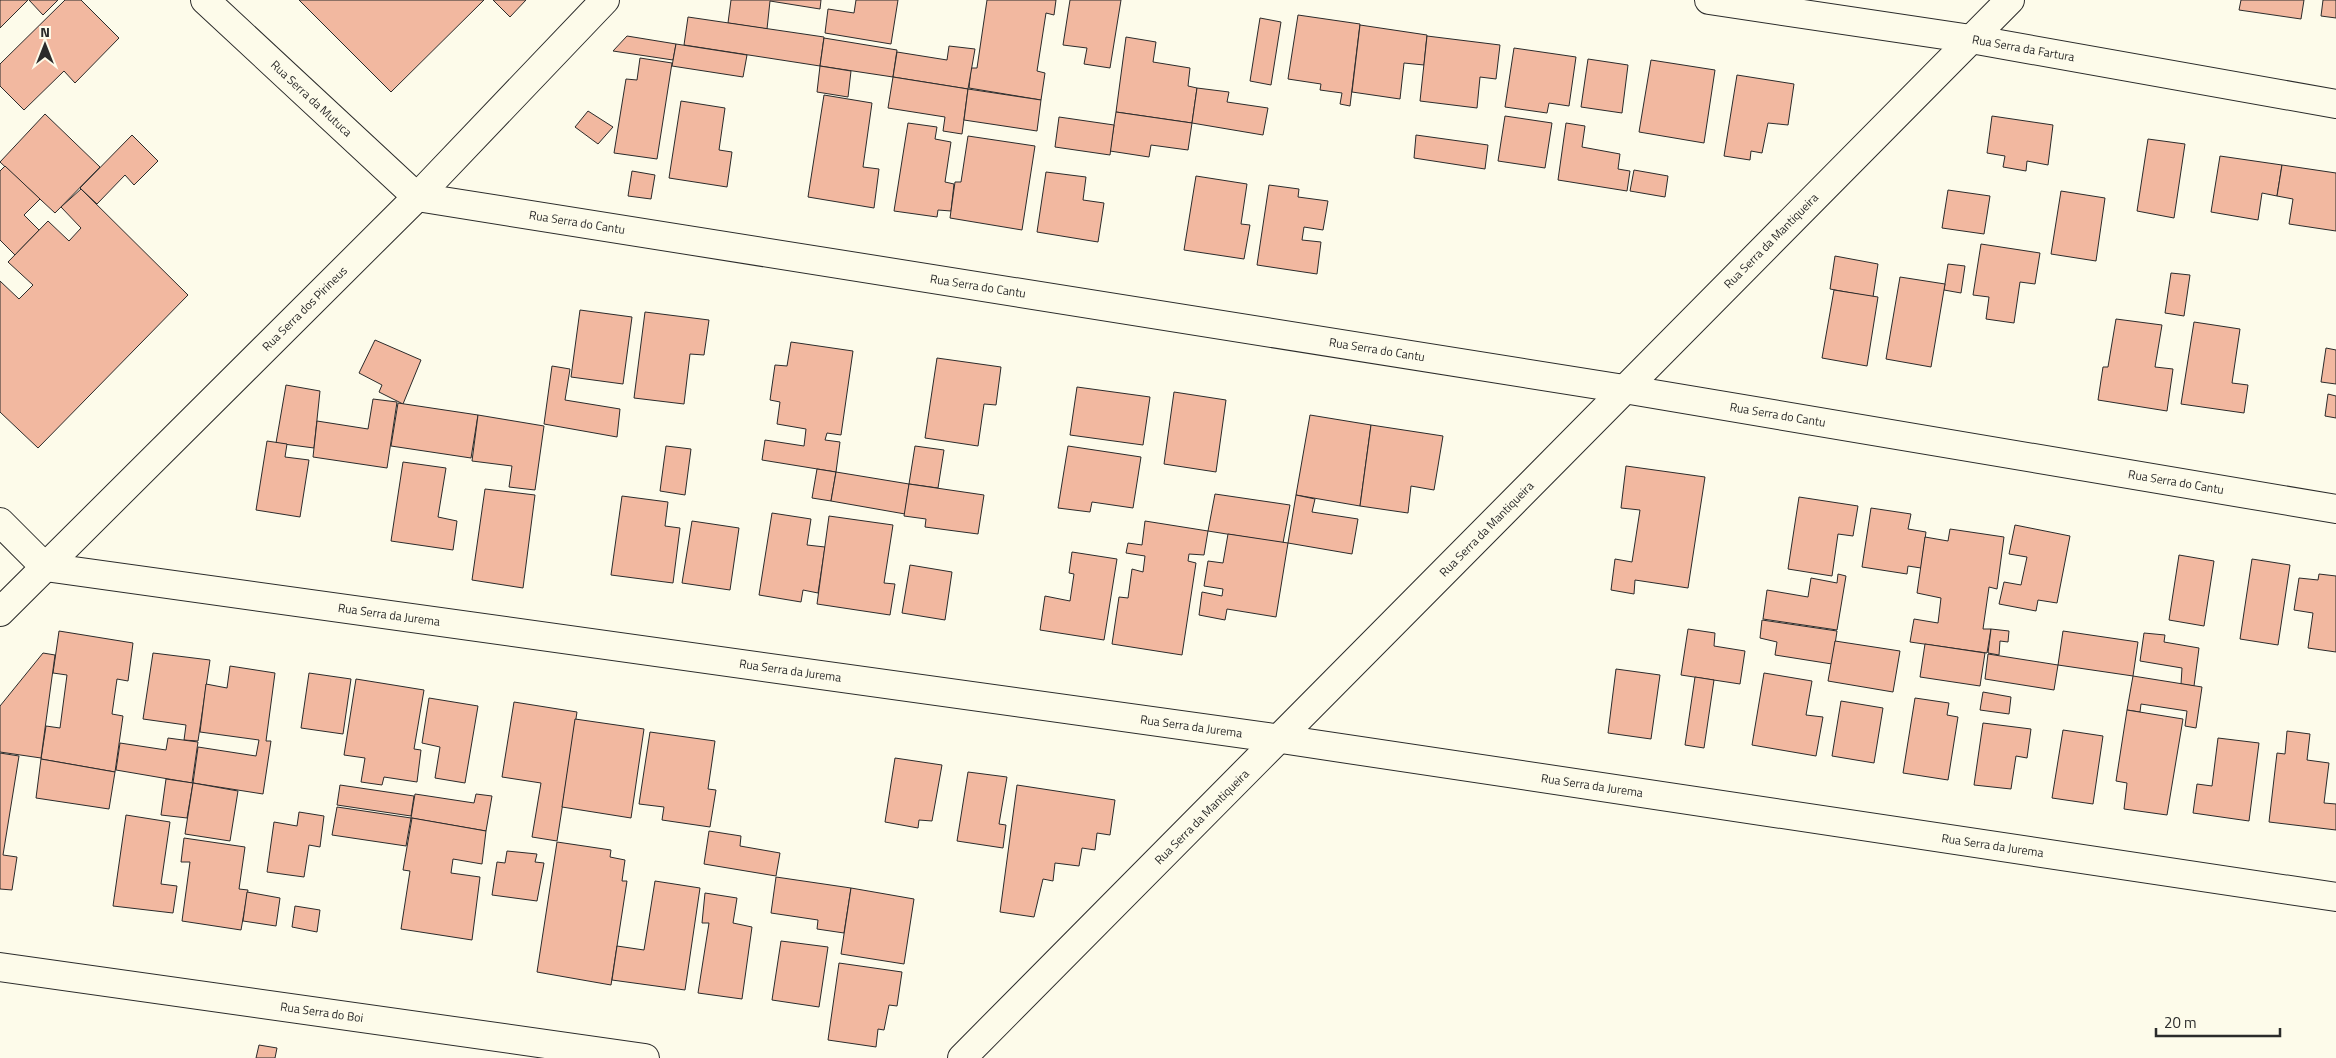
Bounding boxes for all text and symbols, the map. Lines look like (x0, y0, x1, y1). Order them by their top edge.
north arrow (20, 20, 70, 70)
text: N (40, 21, 50, 42)
street label: Rua Serra da Fartura (1971, 29, 2076, 66)
street label: Rua Serra da Mutuca (267, 56, 357, 141)
street label: Rua Serra da Mantiqueira (1719, 188, 1823, 293)
street label: Rua Serra do Cantu (528, 205, 626, 239)
street label: Rua Serra dos Pirineus (257, 261, 352, 355)
street label: Rua Serra do Cantu (929, 269, 1027, 303)
street label: Rua Serra do Cantu (1328, 332, 1426, 366)
street label: Rua Serra do Cantu (1728, 397, 1827, 432)
street label: Rua Serra do Cantu (2127, 464, 2225, 499)
street label: Rua Serra da Mantiqueira (1435, 477, 1538, 581)
street label: Rua Serra da Jurema (337, 598, 441, 631)
street label: Rua Serra da Jurema (738, 654, 843, 687)
street label: Rua Serra da Jurema (1139, 710, 1244, 743)
street label: Rua Serra da Mantiqueira (1150, 765, 1253, 869)
street label: Rua Serra da Jurema (1540, 768, 1644, 802)
street label: Rua Serra da Jurema (1940, 828, 2045, 862)
street label: Rua Serra do Boi (279, 997, 365, 1027)
scale bar (2156, 1006, 2280, 1038)
text: 20 m (2164, 1011, 2197, 1034)

